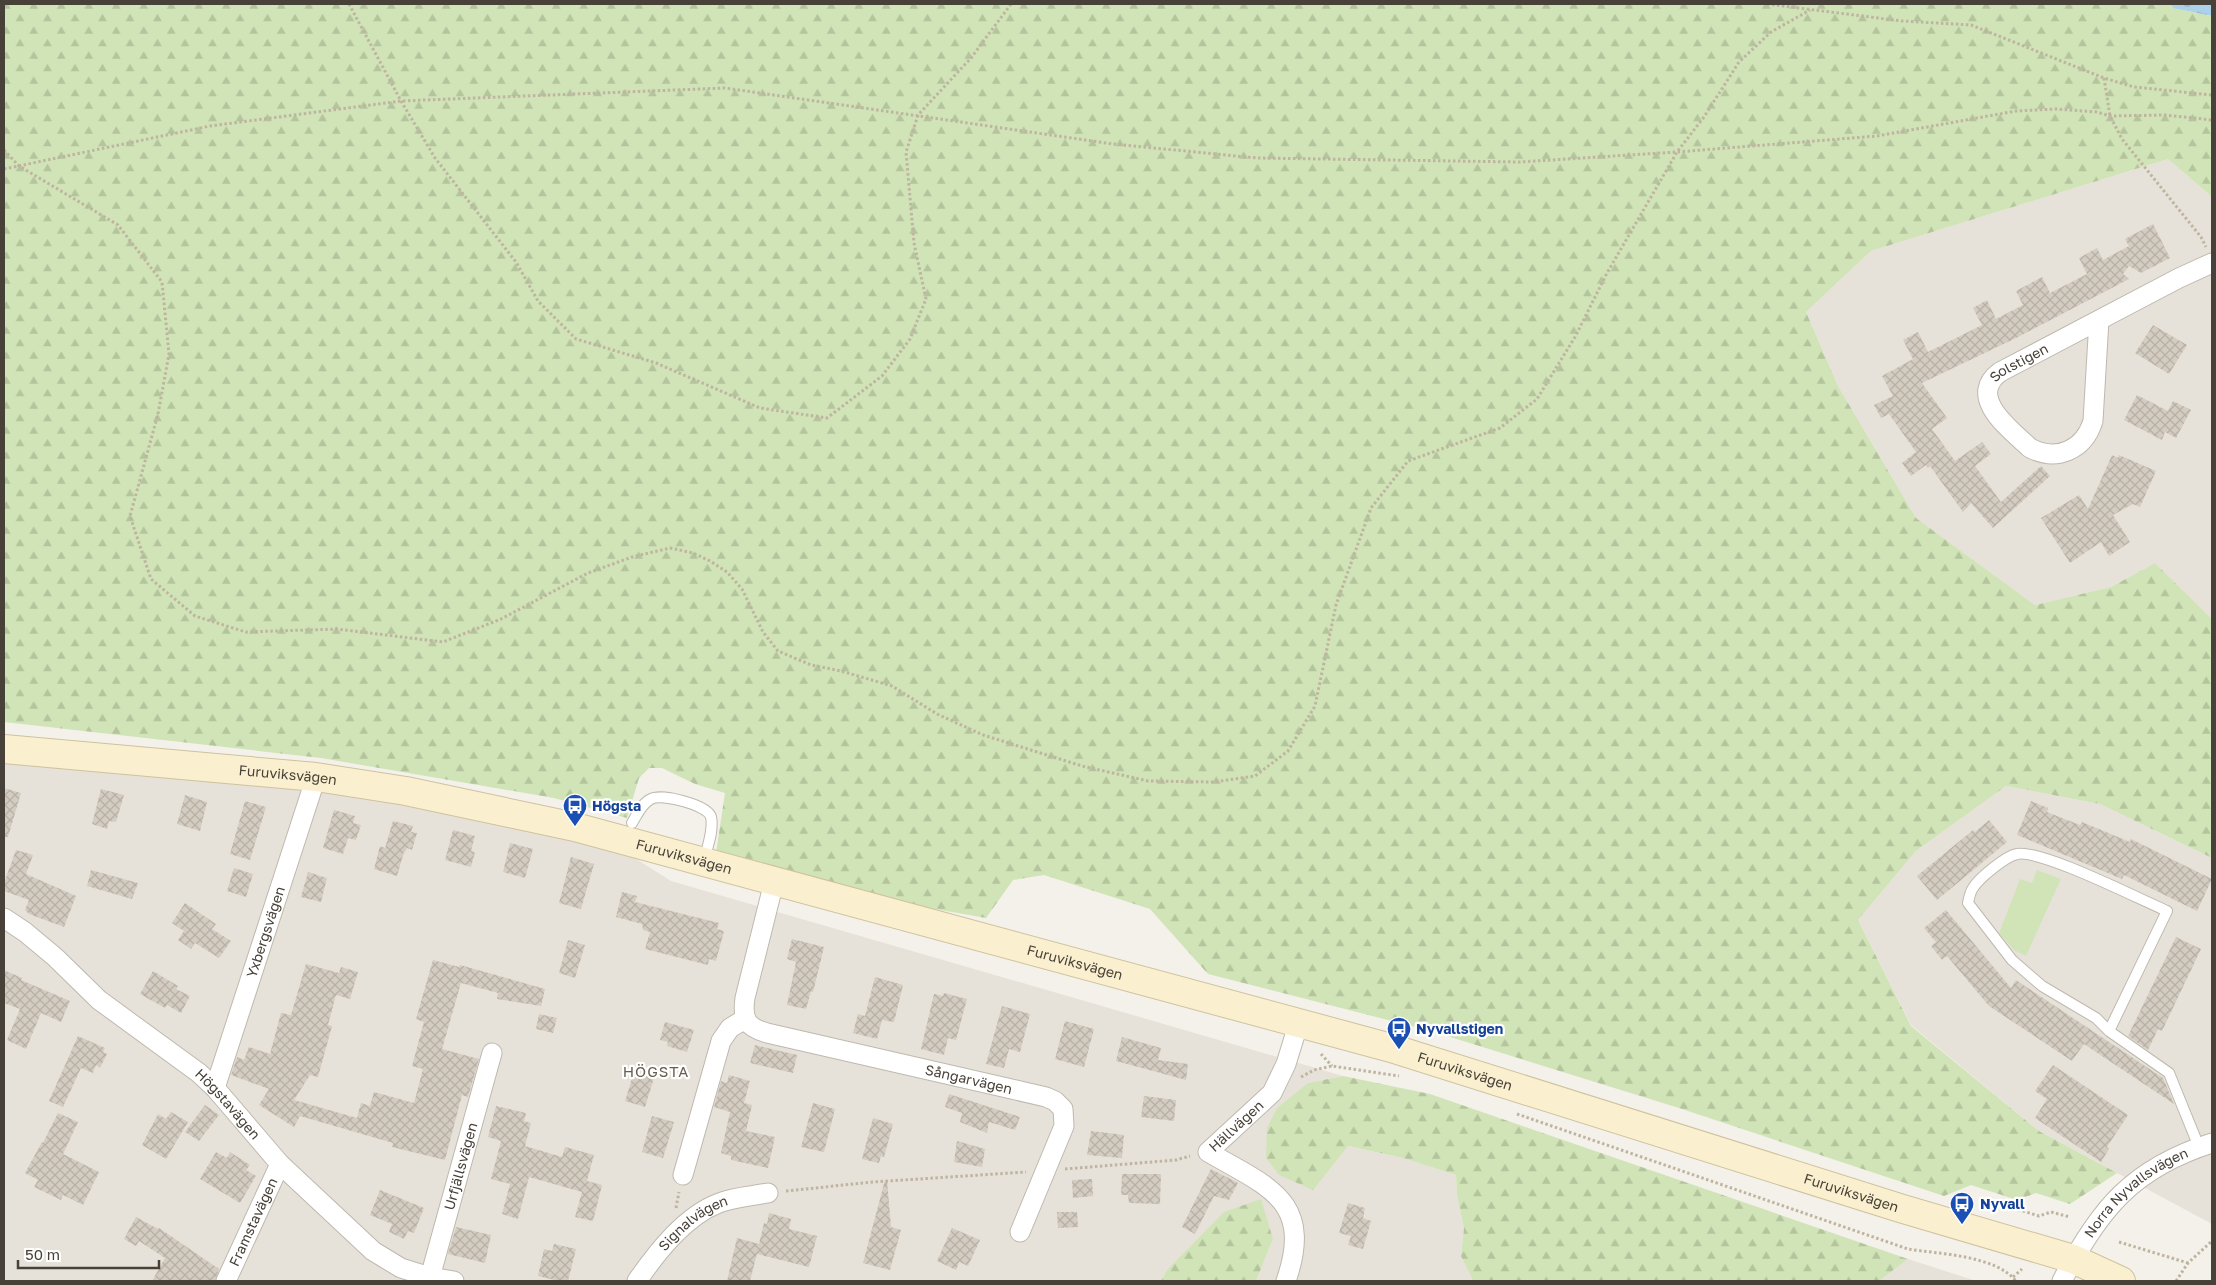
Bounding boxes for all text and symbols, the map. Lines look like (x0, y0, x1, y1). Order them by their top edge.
street label: Solstigen (1986, 339, 2051, 385)
street label: Furuviksvägen (238, 761, 338, 788)
bus stop icon: Högsta (562, 793, 588, 827)
place label: Högsta (592, 797, 641, 814)
street label: Furuviksvägen (634, 835, 734, 877)
street label: Yxbergsvägen (242, 884, 288, 980)
street label: Furuviksvägen (1025, 941, 1125, 983)
bus stop icon: Nyvallstigen (1386, 1016, 1412, 1050)
place label: Nyvallstigen (1416, 1020, 1503, 1037)
street label: Furuviksvägen (1415, 1048, 1515, 1094)
street label: Sångarvägen (924, 1061, 1014, 1097)
district label: HÖGSTA (623, 1062, 689, 1080)
street label: Högstavägen (192, 1065, 264, 1143)
street label: Hällvägen (1205, 1096, 1267, 1155)
street label: Urfjällsvägen (440, 1121, 480, 1212)
street label: Norra Nyvallsvägen (2080, 1144, 2190, 1241)
street label: Furuviksvägen (1802, 1169, 1901, 1215)
street label: Framstavägen (225, 1175, 281, 1269)
bus stop icon: Nyvall (1949, 1191, 1975, 1225)
street label: Signalvägen (655, 1192, 730, 1254)
place label: Nyvall (1980, 1195, 2025, 1212)
scale bar (18, 1238, 159, 1270)
text: 50 m (25, 1245, 60, 1263)

